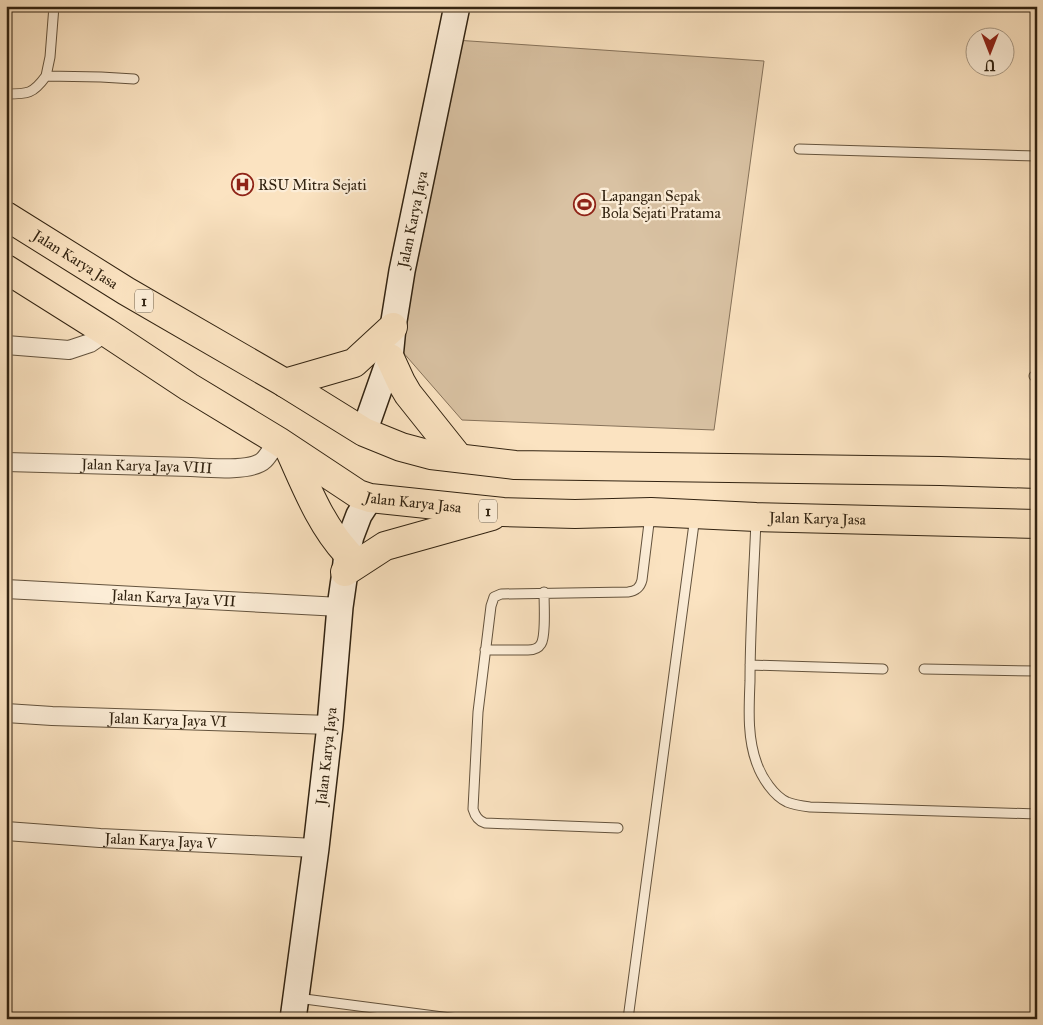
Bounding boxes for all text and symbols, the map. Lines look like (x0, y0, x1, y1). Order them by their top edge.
north arrow (966, 28, 1016, 78)
text: U (984, 56, 996, 73)
street label: Jalan Karya Jaya (394, 169, 432, 271)
hospital icon: RSU Mitra Sejati (230, 173, 254, 197)
place label: RSU Mitra Sejati (258, 176, 367, 194)
place label: Lapangan Sepak Bola Sejati Pratama (601, 187, 721, 222)
sports icon: Lapangan Sepak Bola Sejati Pratama (573, 193, 597, 217)
street label: Jalan Karya Jasa (27, 225, 122, 293)
road number: 1 (135, 290, 153, 312)
street label: Jalan Karya Jaya VIII (79, 455, 213, 477)
street label: Jalan Karya Jasa (360, 487, 463, 517)
road number: 1 (479, 500, 497, 522)
street label: Jalan Karya Jasa (767, 508, 867, 529)
street label: Jalan Karya Jaya VII (109, 586, 237, 610)
street label: Jalan Karya Jaya (312, 706, 341, 808)
street label: Jalan Karya Jaya VI (106, 709, 227, 731)
street label: Jalan Karya Jaya V (102, 829, 218, 852)

